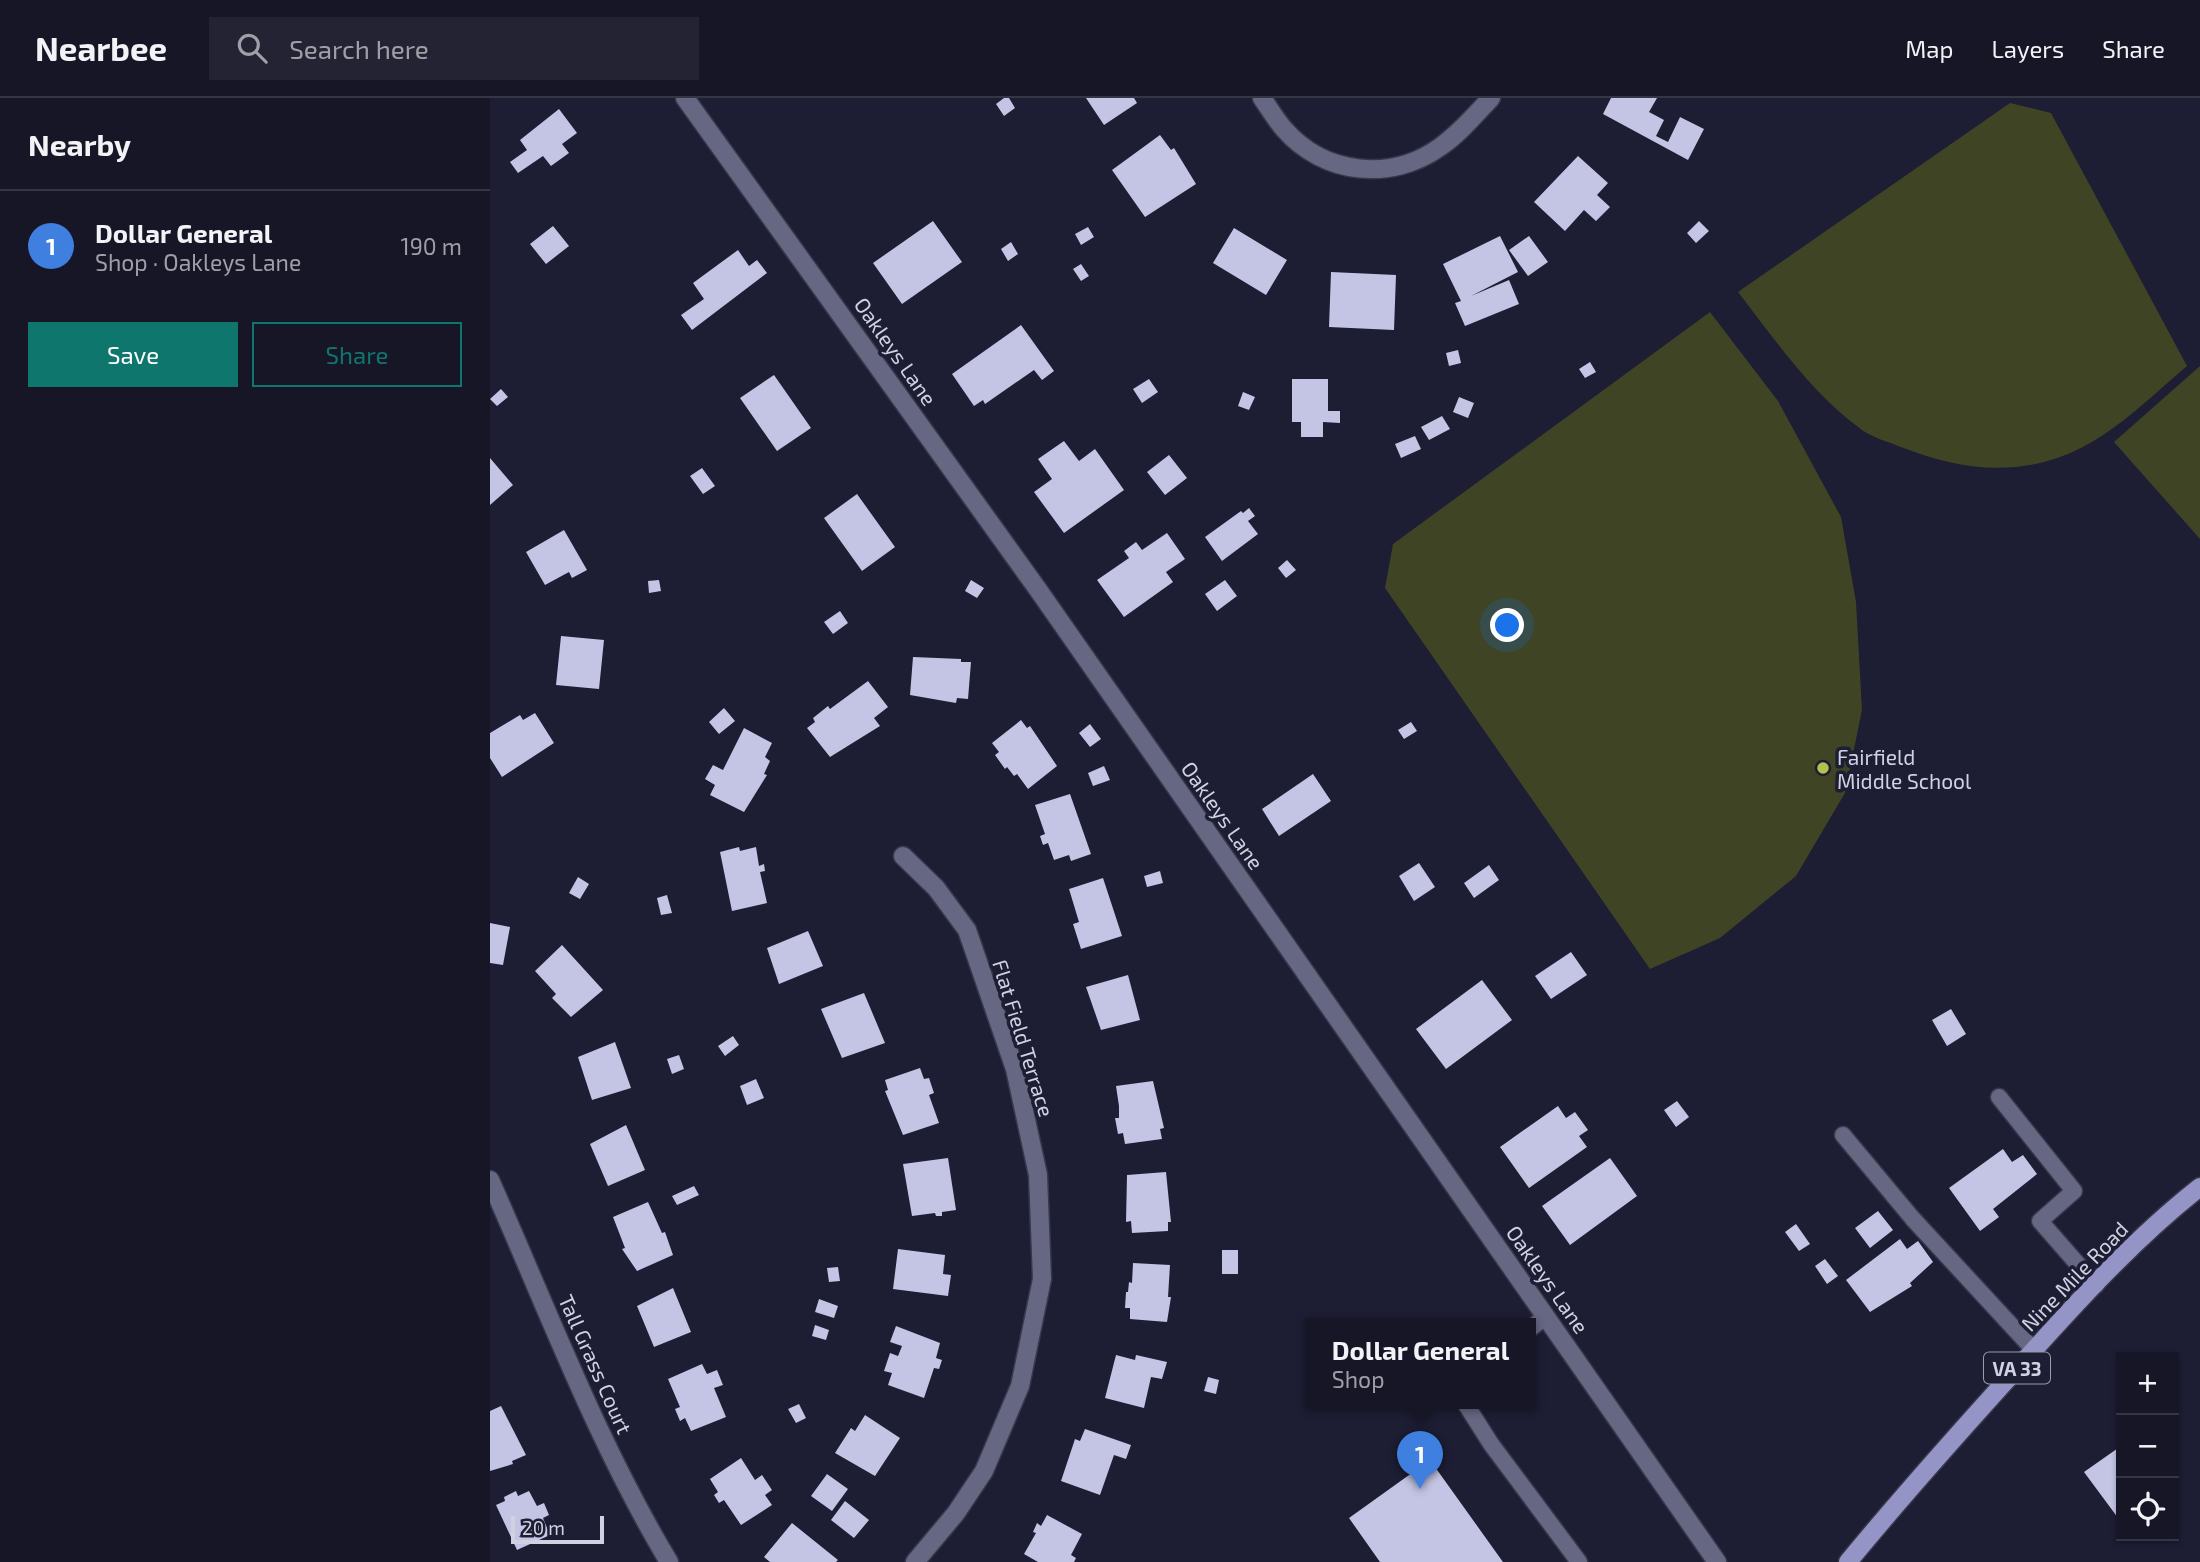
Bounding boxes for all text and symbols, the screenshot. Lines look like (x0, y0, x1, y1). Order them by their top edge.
search box (209, 17, 699, 80)
text: Nearbee (35, 28, 167, 68)
icon: search (233, 29, 271, 67)
text: Search here (289, 33, 429, 64)
text: Map (1905, 34, 1953, 63)
text: Layers (1991, 34, 2064, 63)
text: Share (2102, 34, 2165, 63)
text: Nearby (28, 126, 131, 162)
text: Dollar General (95, 217, 272, 248)
text: 1 (46, 232, 56, 260)
text: 190 m (401, 232, 462, 260)
text: Shop · Oakleys Lane (95, 248, 301, 276)
street label: Oakleys Lane (850, 292, 942, 410)
button: Save (28, 322, 238, 387)
button: Share (252, 322, 462, 387)
your location (1490, 608, 1524, 642)
place label: Fairfield Middle School (1837, 744, 1972, 793)
street label: Oakleys Lane (1177, 756, 1269, 874)
marker: Fairfield Middle School (1815, 760, 1831, 776)
street label: Flat Field Terrace (988, 956, 1060, 1120)
street label: Nine Mile Road (2016, 1216, 2132, 1336)
street label: Oakleys Lane (1502, 1220, 1594, 1338)
street label: Tall Grass Court (554, 1290, 638, 1438)
popup (1305, 1318, 1536, 1409)
text: Dollar General (1332, 1334, 1509, 1365)
road number: VA 33 (1984, 1352, 2050, 1384)
map controls (2116, 1352, 2179, 1541)
button: + (2116, 1352, 2179, 1415)
text: Shop (1332, 1365, 1384, 1393)
button: − (2116, 1415, 2179, 1478)
pin: 1 (1397, 1431, 1443, 1489)
button: locate (2116, 1478, 2179, 1541)
scale bar (511, 1513, 604, 1545)
text: 20 m (522, 1516, 565, 1539)

